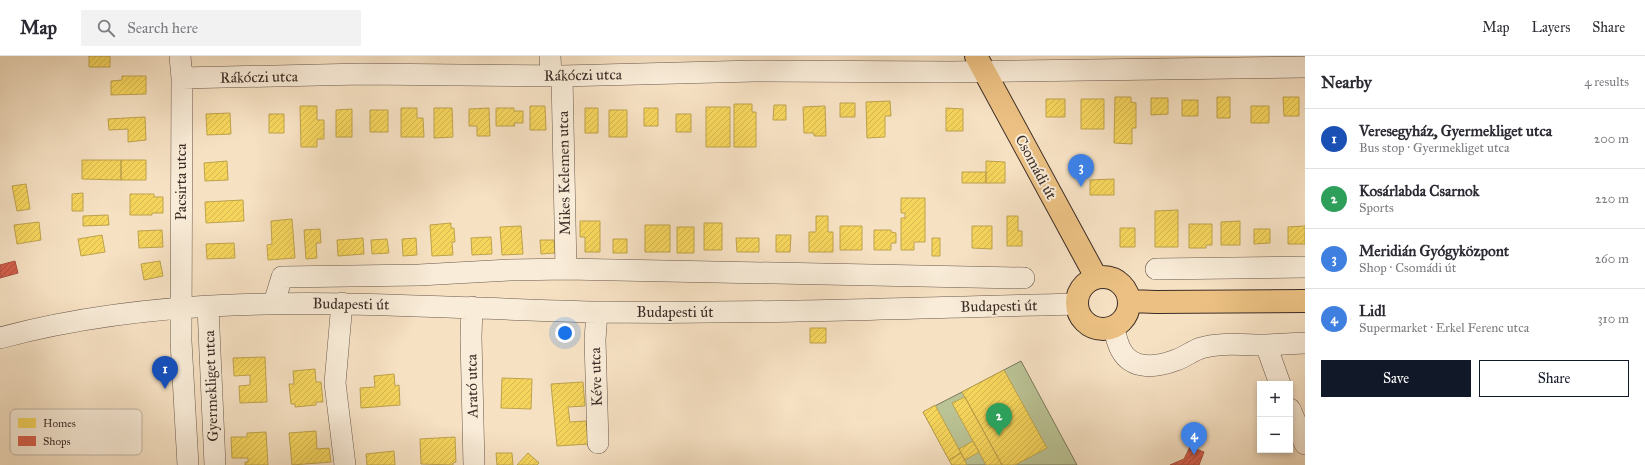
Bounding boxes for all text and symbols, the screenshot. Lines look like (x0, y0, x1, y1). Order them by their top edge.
search box (81, 10, 361, 46)
text: Map (20, 16, 57, 39)
icon: search (95, 17, 117, 39)
text: Search here (127, 19, 198, 37)
text: Map (1482, 19, 1510, 36)
text: Layers (1532, 19, 1570, 36)
text: Share (1592, 19, 1625, 36)
street label: Rákóczi utca (544, 65, 623, 85)
street label: Rákóczi utca (220, 67, 299, 87)
text: Nearby (1321, 72, 1372, 93)
text: 4 results (1584, 74, 1629, 90)
street label: Mikes Kelemen utca (554, 110, 574, 235)
text: Veresegyház, Gyermekliget utca (1359, 122, 1552, 140)
text: 1 (1331, 131, 1337, 147)
text: 200 m (1594, 131, 1629, 147)
street label: Csomádi út (1012, 132, 1061, 203)
text: Bus stop · Gyermekliget utca (1359, 140, 1510, 156)
street label: Pacsirta utca (172, 143, 190, 221)
pin: 3 (1068, 154, 1094, 187)
text: Kosárlabda Csarnok (1359, 182, 1480, 200)
text: 2 (1331, 191, 1337, 207)
text: 220 m (1595, 191, 1629, 207)
text: Sports (1359, 200, 1394, 216)
text: Meridián Gyógyközpont (1359, 242, 1509, 260)
text: 3 (1331, 251, 1337, 267)
text: 260 m (1595, 251, 1629, 267)
text: Shop · Csomádi út (1359, 260, 1456, 276)
street label: Budapesti út (312, 294, 390, 314)
street label: Budapesti út (960, 296, 1038, 316)
text: Lidl (1359, 302, 1386, 320)
street label: Budapesti út (637, 303, 714, 321)
text: 4 (1330, 311, 1338, 327)
text: 310 m (1597, 311, 1629, 327)
text: Supermarket · Erkel Ferenc utca (1359, 320, 1529, 336)
your location (555, 323, 575, 343)
street label: Gyermekliget utca (200, 329, 222, 442)
street label: Kéve utca (586, 346, 606, 407)
street label: Arató utca (462, 353, 482, 419)
pin: 1 (152, 356, 178, 389)
button: Save (1321, 360, 1471, 397)
button: Share (1479, 360, 1629, 397)
map controls (1257, 381, 1293, 453)
button: + (1257, 381, 1293, 417)
pin: 2 (986, 403, 1012, 436)
legend (10, 409, 142, 455)
text: Homes (43, 417, 76, 430)
button: − (1257, 417, 1293, 453)
pin: 4 (1181, 422, 1207, 455)
text: Shops (43, 435, 71, 448)

